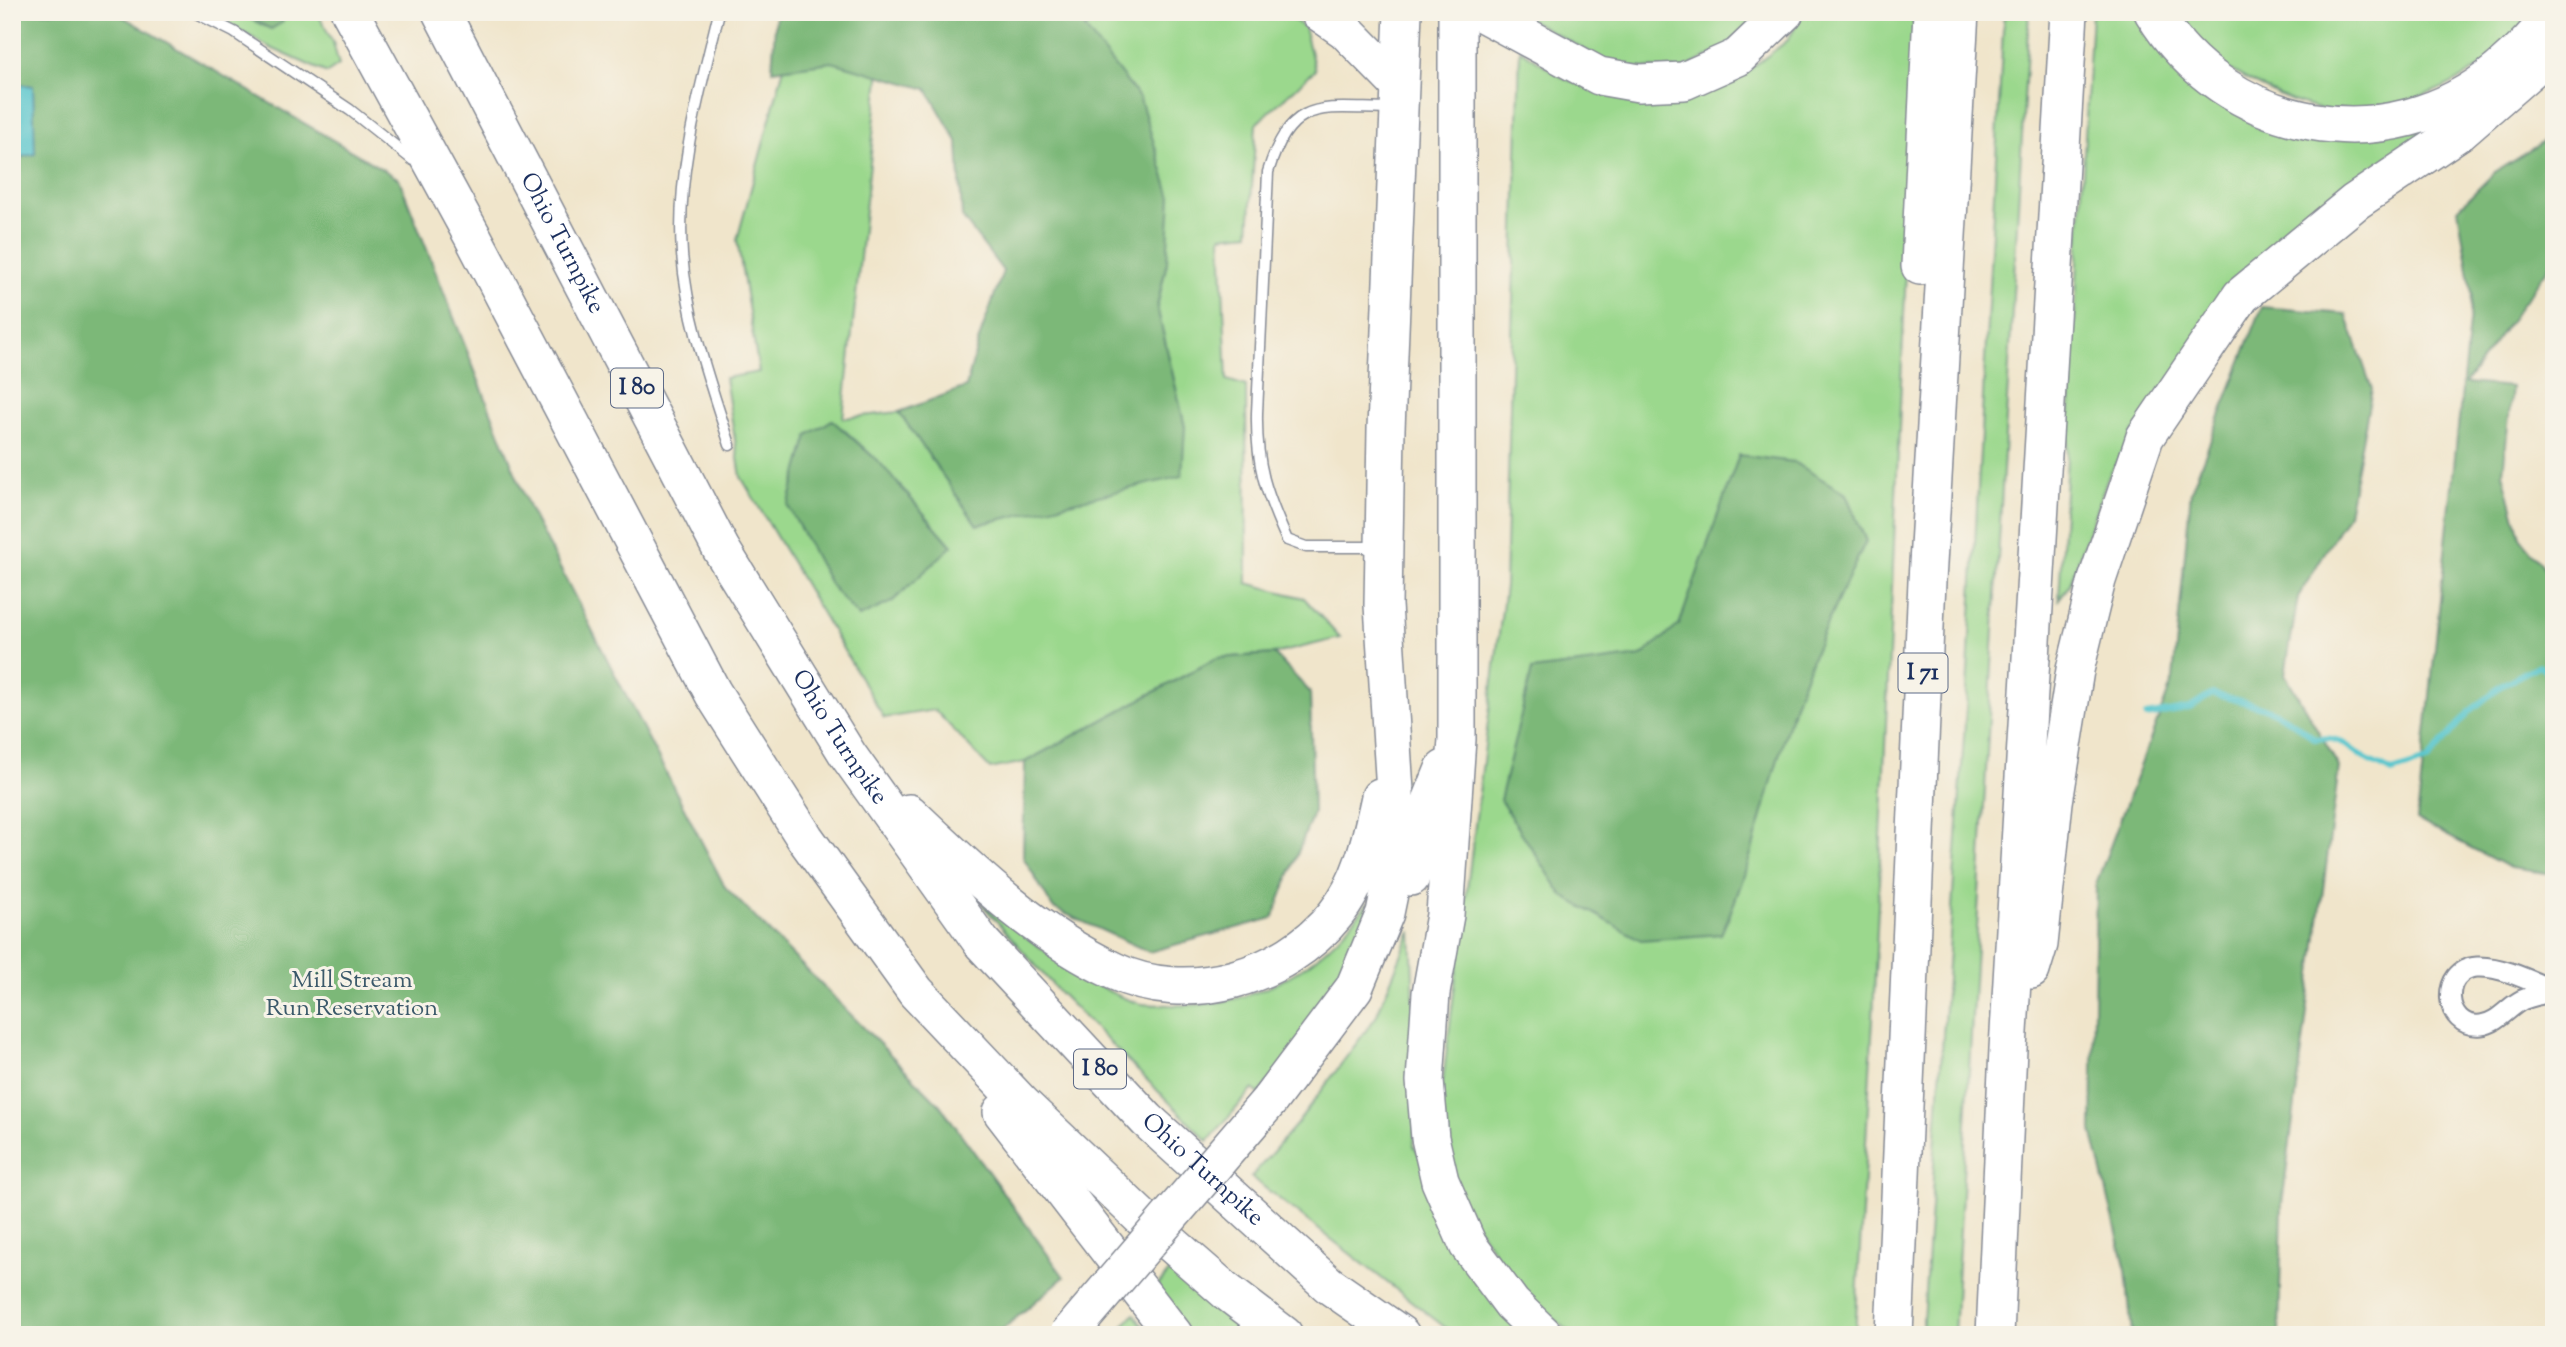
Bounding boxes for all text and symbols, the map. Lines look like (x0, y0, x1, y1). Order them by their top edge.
street label: Ohio Turnpike (511, 167, 613, 320)
road number: I 80 (611, 368, 663, 408)
road number: I 71 (1898, 653, 1948, 692)
street label: Ohio Turnpike (783, 663, 895, 812)
park label: Mill Stream Run Reservation (266, 964, 438, 1026)
road number: I 80 (1074, 1050, 1126, 1088)
street label: Ohio Turnpike (1133, 1105, 1271, 1235)

